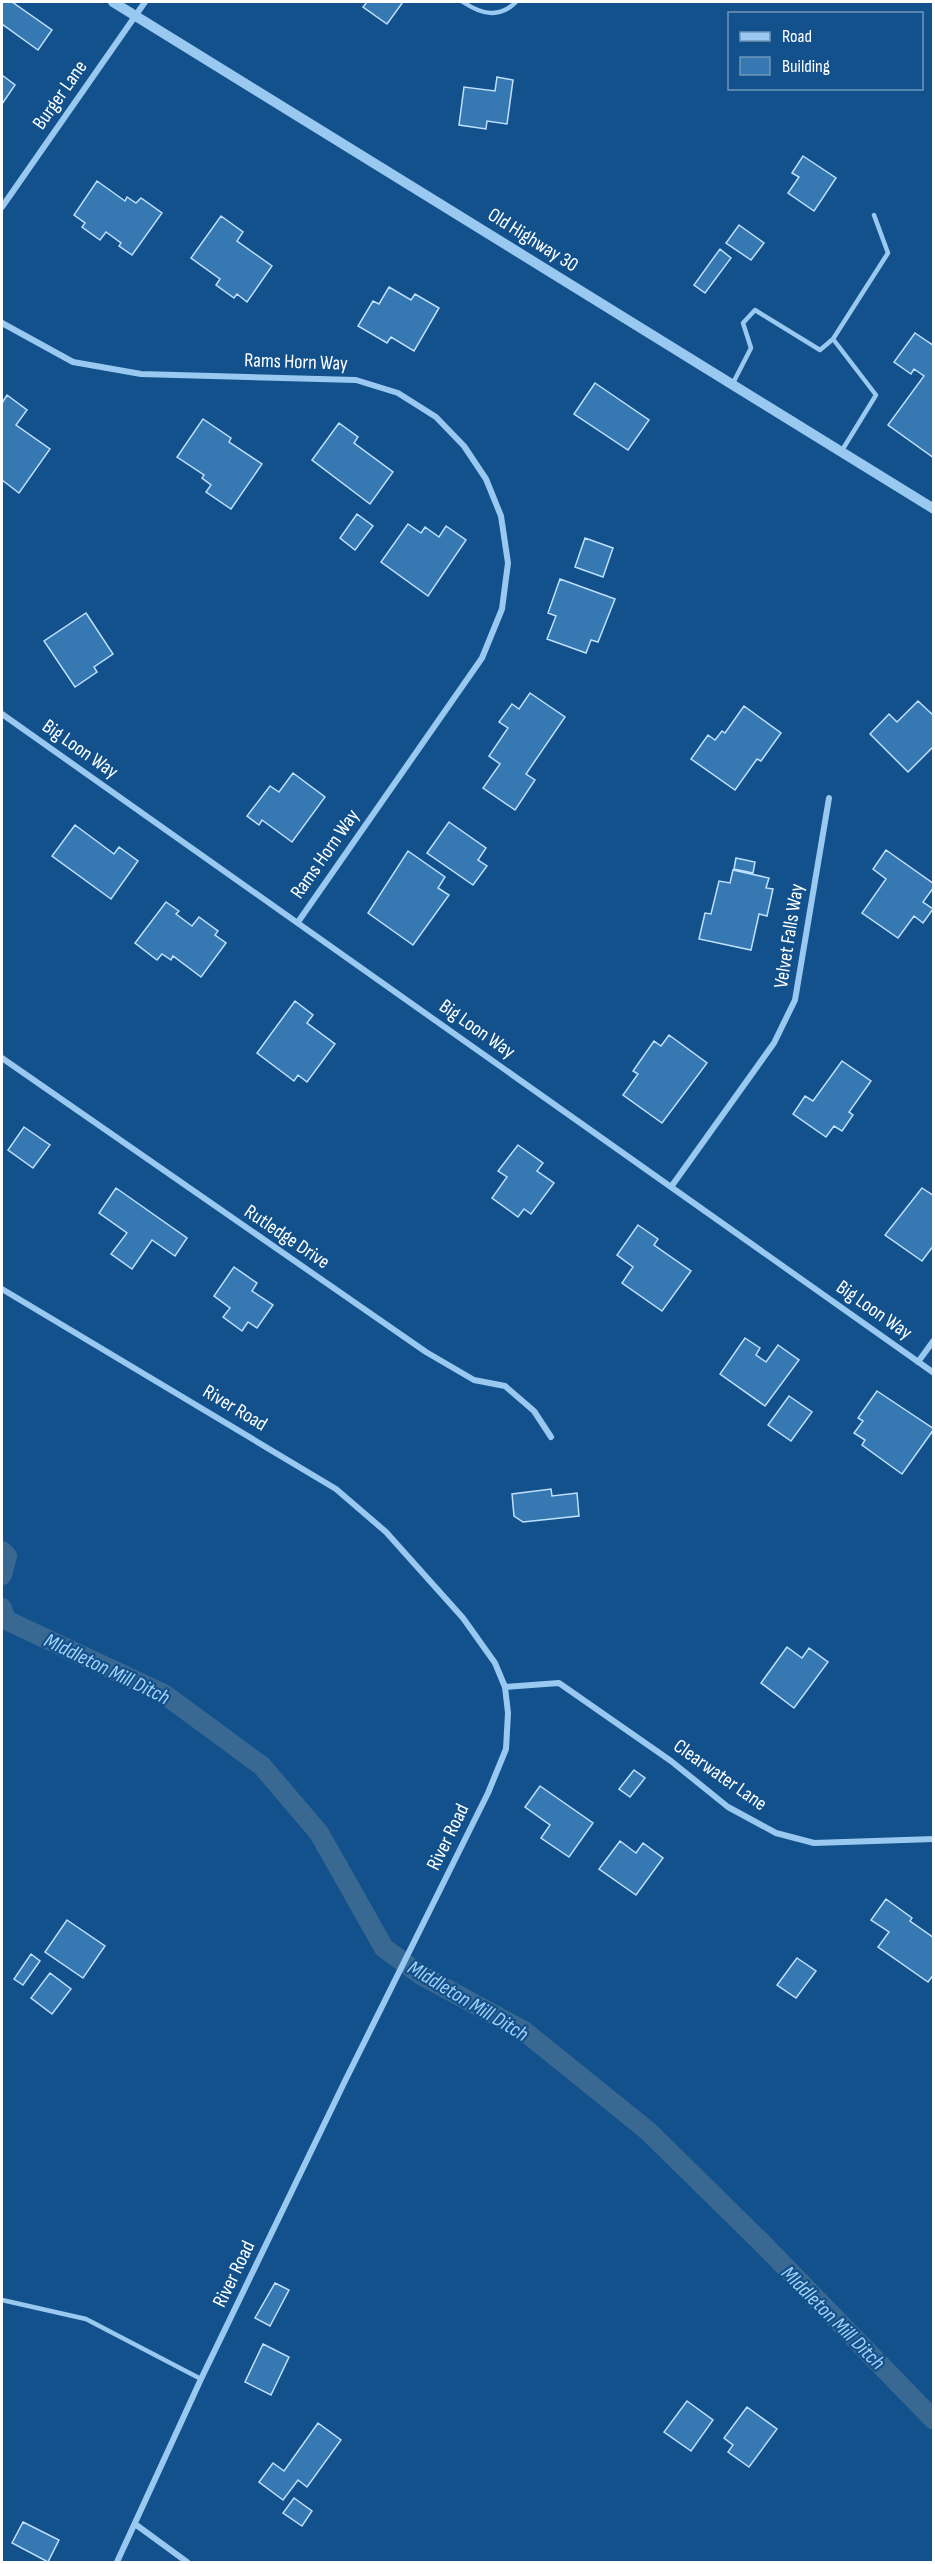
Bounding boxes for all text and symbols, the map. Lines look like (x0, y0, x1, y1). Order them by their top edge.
legend (728, 12, 923, 90)
text: Road (782, 26, 812, 47)
street label: Burger Lane (28, 56, 92, 134)
text: Building (782, 56, 830, 77)
street label: Old Highway 30 (483, 203, 583, 277)
street label: Rams Horn Way (244, 348, 348, 376)
street label: Big Loon Way (37, 714, 123, 784)
street label: Rams Horn Way (285, 804, 365, 903)
street label: Velvet Falls Way (769, 882, 809, 990)
street label: Big Loon Way (434, 994, 520, 1064)
street label: Rutledge Drive (240, 1200, 334, 1274)
street label: Big Loon Way (831, 1275, 917, 1345)
street label: River Road (198, 1379, 272, 1437)
water label: MIddleton Mill Ditch (40, 1628, 174, 1710)
street label: Clearwater Lane (669, 1734, 771, 1816)
street label: River Road (422, 1800, 474, 1874)
water label: MIddleton Mill Ditch (403, 1955, 533, 2047)
street label: River Road (208, 2237, 260, 2311)
water label: MIddleton Mill Ditch (776, 2261, 890, 2375)

